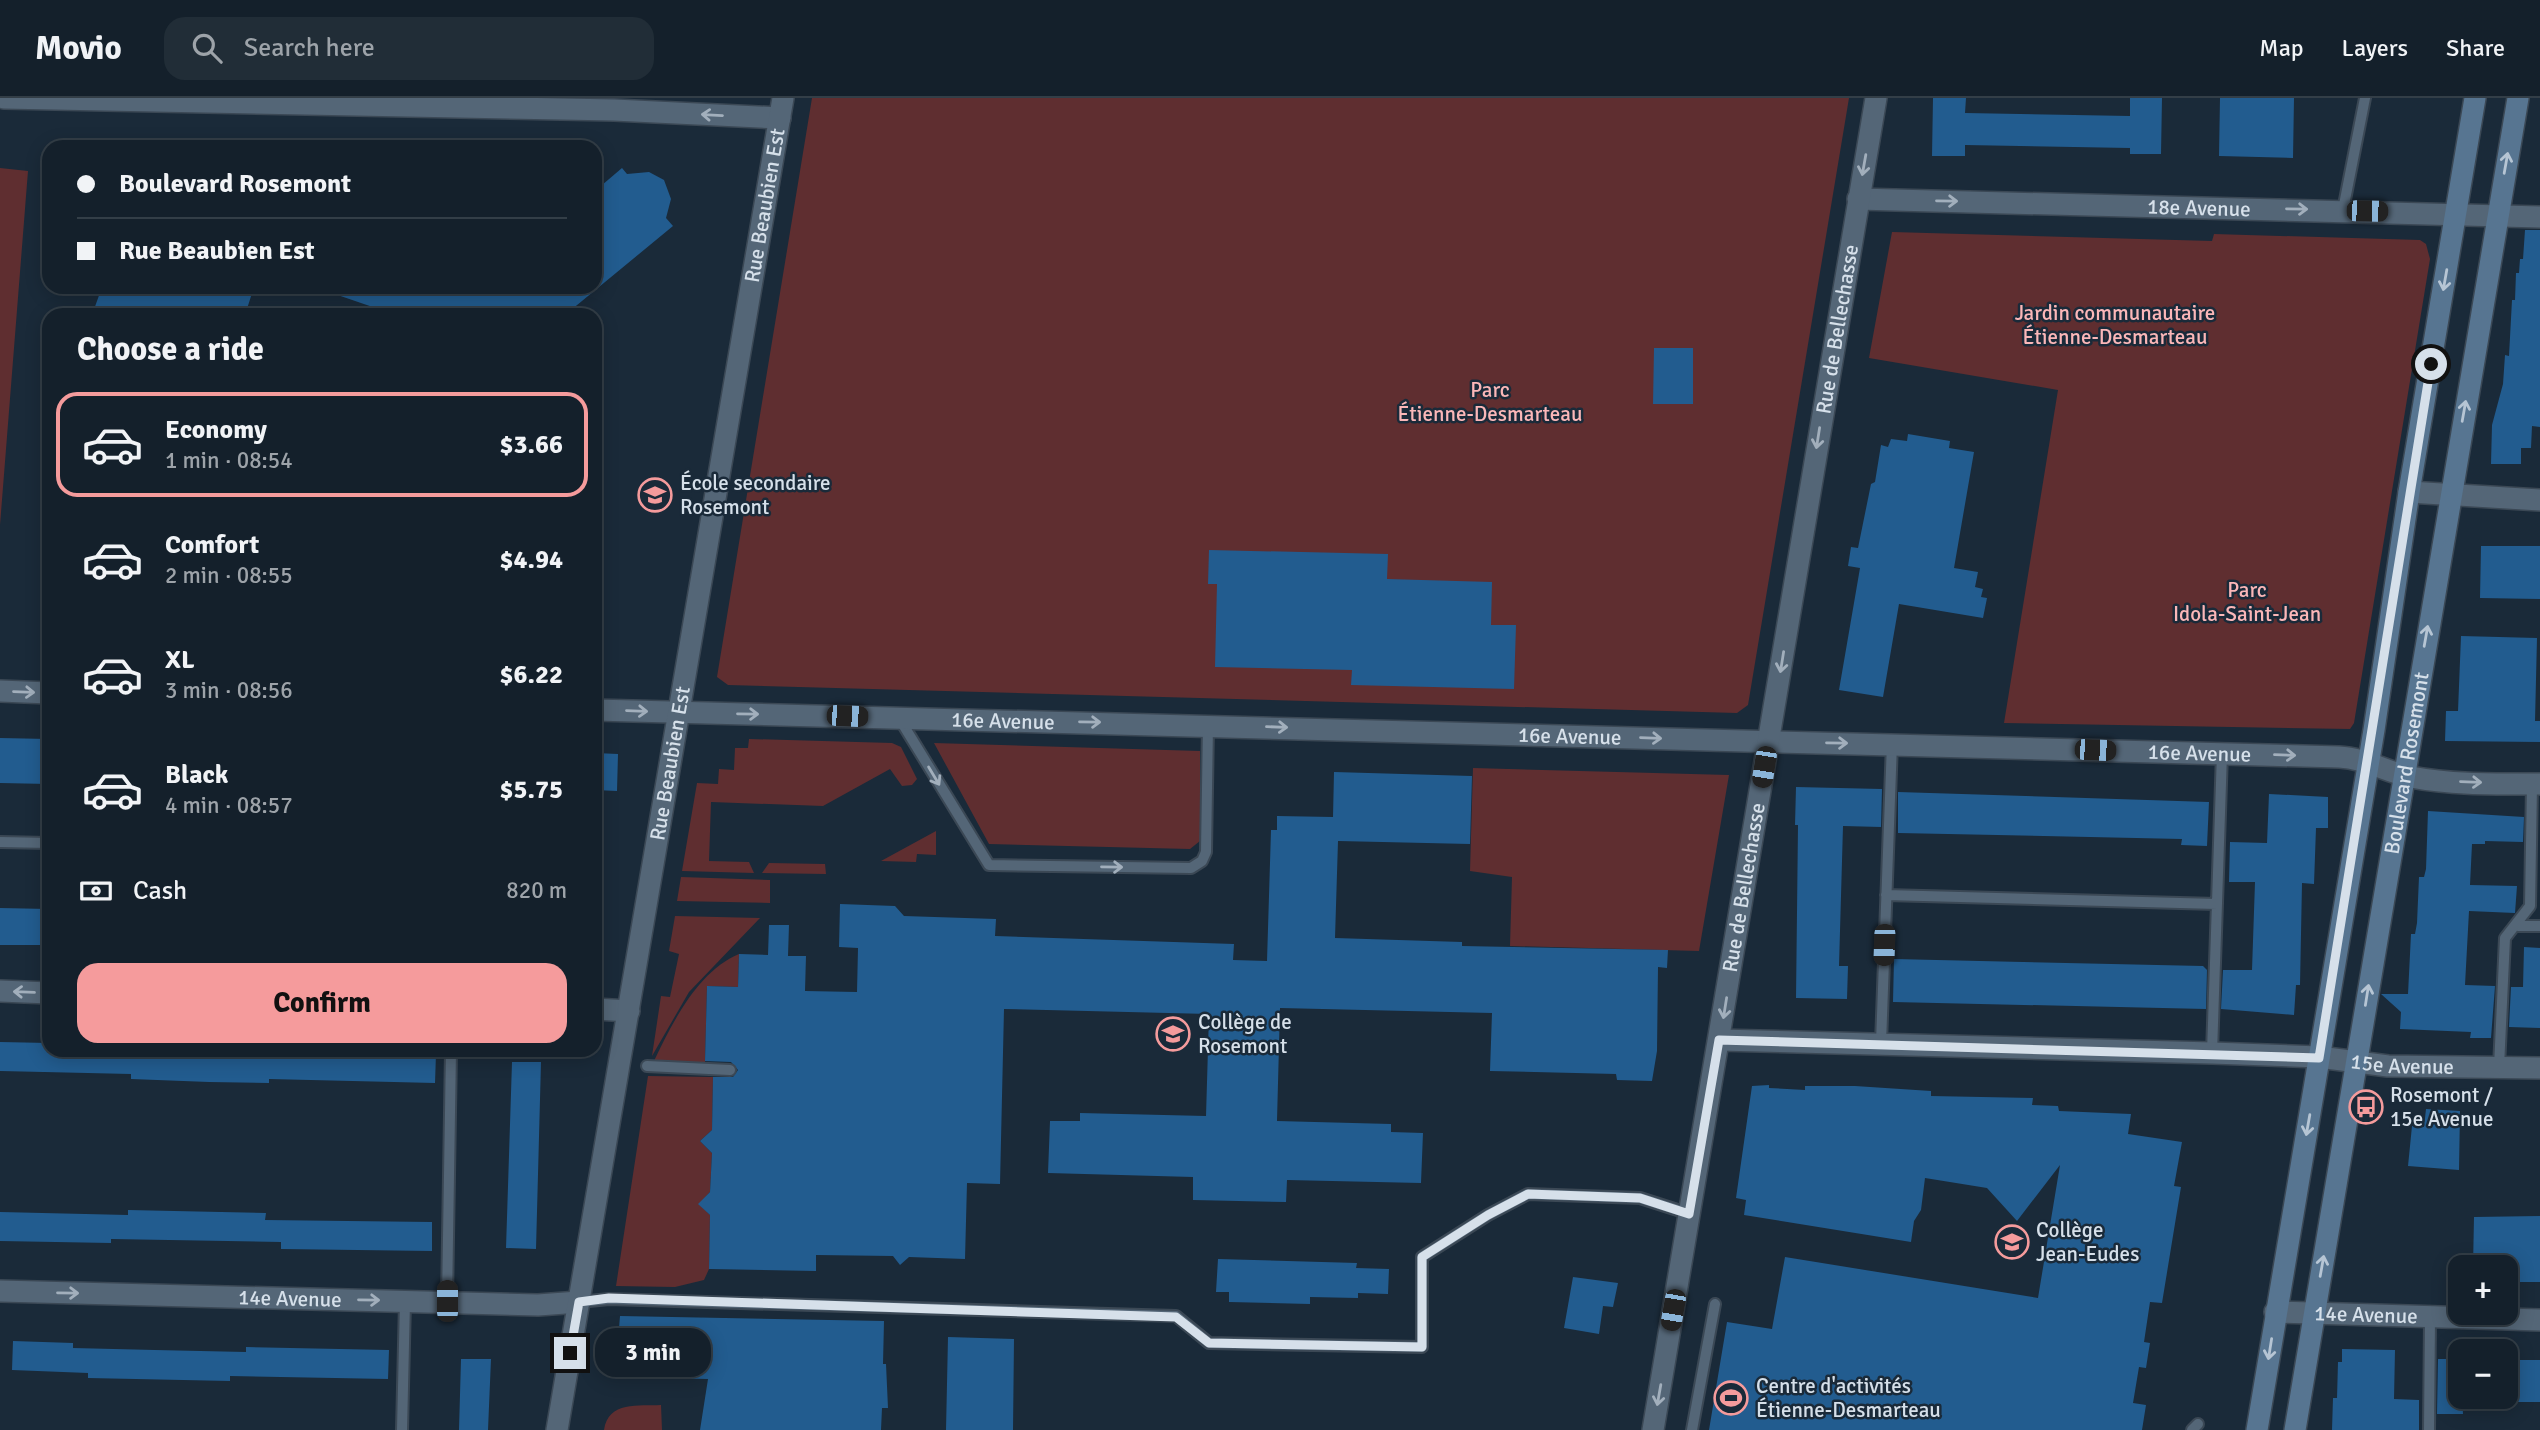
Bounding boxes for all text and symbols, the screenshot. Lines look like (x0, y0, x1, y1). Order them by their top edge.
search box (164, 17, 654, 80)
text: Movio (35, 28, 122, 69)
icon: search (188, 29, 226, 67)
text: Search here (244, 32, 375, 64)
text: Map (2259, 33, 2304, 63)
text: Layers (2342, 33, 2408, 63)
text: Share (2446, 33, 2505, 63)
one-way arrow (700, 109, 723, 122)
street label: Rue Beaubien Est (739, 126, 791, 285)
one-way arrow (2500, 152, 2513, 175)
one-way arrow (1857, 153, 1870, 176)
text: Boulevard Rosemont (119, 168, 351, 200)
one-way arrow (1935, 194, 1958, 208)
street label: 18e Avenue (2147, 194, 2251, 222)
car (2346, 200, 2389, 222)
one-way arrow (2285, 202, 2308, 216)
text: Rue Beaubien Est (119, 235, 315, 267)
street label: Rue de Bellechasse (1810, 243, 1864, 416)
one-way arrow (2438, 268, 2452, 291)
park label: Jardin communautaire Étienne-Desmarteau (2015, 300, 2215, 350)
text: Choose a ride (77, 330, 264, 369)
route start (2415, 348, 2447, 380)
park label: Parc Étienne-Desmarteau (1398, 377, 1582, 427)
one-way arrow (2458, 401, 2471, 423)
icon: car (81, 413, 144, 476)
text: Economy (165, 414, 267, 446)
one-way arrow (1811, 426, 1824, 449)
text: $3.66 (499, 429, 563, 461)
text: 1 min · 08:54 (165, 446, 293, 475)
place label: École secondaire Rosemont (680, 470, 831, 520)
school or university icon: École secondaire Rosemont (636, 476, 674, 514)
icon: car (81, 528, 144, 591)
text: Comfort (165, 529, 259, 561)
text: $4.94 (499, 544, 563, 576)
text: 2 min · 08:55 (165, 561, 293, 590)
park label: Parc Idola-Saint-Jean (2173, 577, 2321, 627)
one-way arrow (2420, 625, 2433, 648)
icon: car (81, 643, 144, 706)
text: XL (165, 644, 195, 676)
one-way arrow (1775, 651, 1788, 673)
text: $6.22 (499, 659, 563, 691)
street label: Boulevard Rosemont (2379, 670, 2435, 856)
text: 3 min · 08:56 (165, 676, 293, 705)
street label: Rue Beaubien Est (644, 684, 696, 843)
one-way arrow (13, 685, 36, 699)
one-way arrow (626, 705, 649, 718)
car (826, 705, 869, 727)
one-way arrow (736, 707, 759, 721)
street label: 16e Avenue (951, 707, 1055, 735)
one-way arrow (1078, 716, 1101, 729)
one-way arrow (1265, 720, 1288, 734)
street label: 16e Avenue (1518, 722, 1622, 751)
one-way arrow (1639, 731, 1662, 744)
one-way arrow (1825, 736, 1848, 749)
car (2074, 739, 2117, 761)
street label: 16e Avenue (2147, 739, 2252, 768)
car (1751, 745, 1778, 789)
one-way arrow (2273, 749, 2296, 762)
icon: car (81, 758, 144, 821)
text: Black (165, 759, 228, 791)
one-way arrow (927, 766, 941, 786)
text: $5.75 (499, 774, 563, 806)
one-way arrow (2459, 775, 2482, 788)
text: 4 min · 08:57 (165, 791, 293, 820)
street label: Rue de Bellechasse (1717, 801, 1771, 974)
one-way arrow (1100, 860, 1123, 874)
icon: cash (77, 872, 115, 910)
text: Cash (133, 875, 187, 907)
text: 820 m (506, 876, 567, 905)
car (1873, 924, 1896, 966)
button: Confirm (77, 963, 567, 1043)
one-way arrow (2361, 984, 2374, 1007)
one-way arrow (13, 985, 36, 998)
one-way arrow (1718, 996, 1731, 1019)
place label: Collège de Rosemont (1198, 1009, 1292, 1059)
school or university icon: Collège de Rosemont (1154, 1015, 1192, 1053)
street label: 15e Avenue (2349, 1048, 2454, 1080)
place label: Rosemont / 15e Avenue (2390, 1082, 2494, 1132)
bus stop icon: Rosemont / 15e Avenue (2347, 1088, 2385, 1126)
one-way arrow (2301, 1113, 2314, 1136)
place label: Collège Jean-Eudes (2036, 1217, 2139, 1267)
school or university icon: Collège Jean-Eudes (1993, 1223, 2031, 1261)
one-way arrow (2316, 1255, 2329, 1278)
map controls (2448, 1255, 2518, 1409)
button: + (2448, 1255, 2518, 1325)
car (437, 1280, 458, 1322)
street label: 14e Avenue (238, 1284, 342, 1313)
one-way arrow (56, 1286, 79, 1299)
car (1660, 1287, 1687, 1333)
one-way arrow (357, 1293, 380, 1307)
street label: 14e Avenue (2314, 1300, 2418, 1329)
callout: 3 min (594, 1328, 710, 1378)
route end (554, 1337, 586, 1369)
one-way arrow (2263, 1337, 2276, 1360)
text: 3 min (625, 1338, 681, 1367)
button: − (2448, 1339, 2518, 1409)
place label: Centre d'activités Étienne-Desmarteau (1756, 1373, 1941, 1423)
sports icon: Centre d'activités Étienne-Desmarteau (1712, 1379, 1750, 1417)
one-way arrow (1652, 1383, 1665, 1406)

